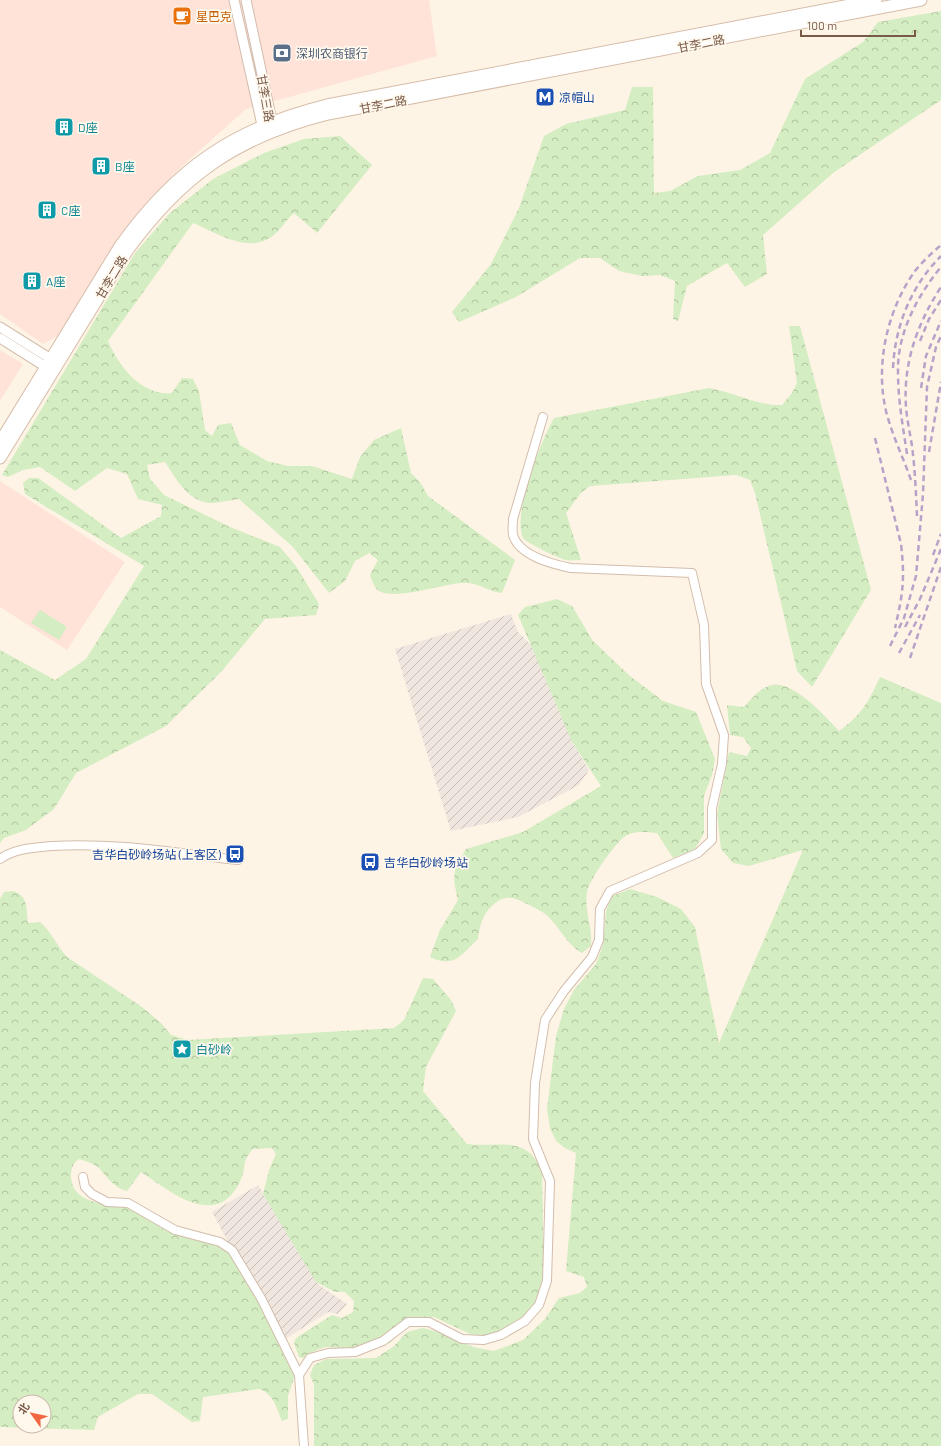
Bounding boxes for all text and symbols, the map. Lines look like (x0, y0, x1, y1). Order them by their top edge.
cafe icon: 星巴克 (171, 5, 193, 27)
place label: 星巴克 (196, 9, 232, 23)
scale bar (801, 12, 915, 38)
text: 100 m (807, 18, 837, 32)
street label: 甘李二路 (676, 32, 726, 54)
bank icon: 深圳农商银行 (271, 42, 293, 64)
place label: 深圳农商银行 (296, 46, 368, 60)
street label: 甘李三路 (255, 73, 277, 123)
metro station icon: 凉帽山 (534, 86, 556, 108)
place label: 凉帽山 (559, 90, 595, 104)
street label: 甘李二路 (358, 93, 408, 115)
building icon: D座 (53, 116, 75, 138)
place label: D座 (78, 120, 97, 134)
building icon: B座 (90, 155, 112, 177)
place label: B座 (115, 159, 135, 173)
building icon: C座 (36, 199, 58, 221)
place label: C座 (61, 203, 80, 217)
street label: 甘李二路 (93, 253, 129, 301)
building icon: A座 (21, 270, 43, 292)
place label: A座 (46, 274, 65, 288)
bus stop icon: 吉华白砂岭场站 (上客区) (224, 843, 246, 865)
place label: 吉华白砂岭场站 (上客区) (92, 847, 222, 861)
bus stop icon: 吉华白砂岭场站 (359, 851, 381, 873)
place label: 吉华白砂岭场站 (384, 855, 468, 869)
place icon: 白砂岭 (171, 1038, 193, 1060)
place label: 白砂岭 (196, 1042, 232, 1056)
north arrow (12, 1394, 52, 1434)
text: 北 (15, 1400, 32, 1416)

